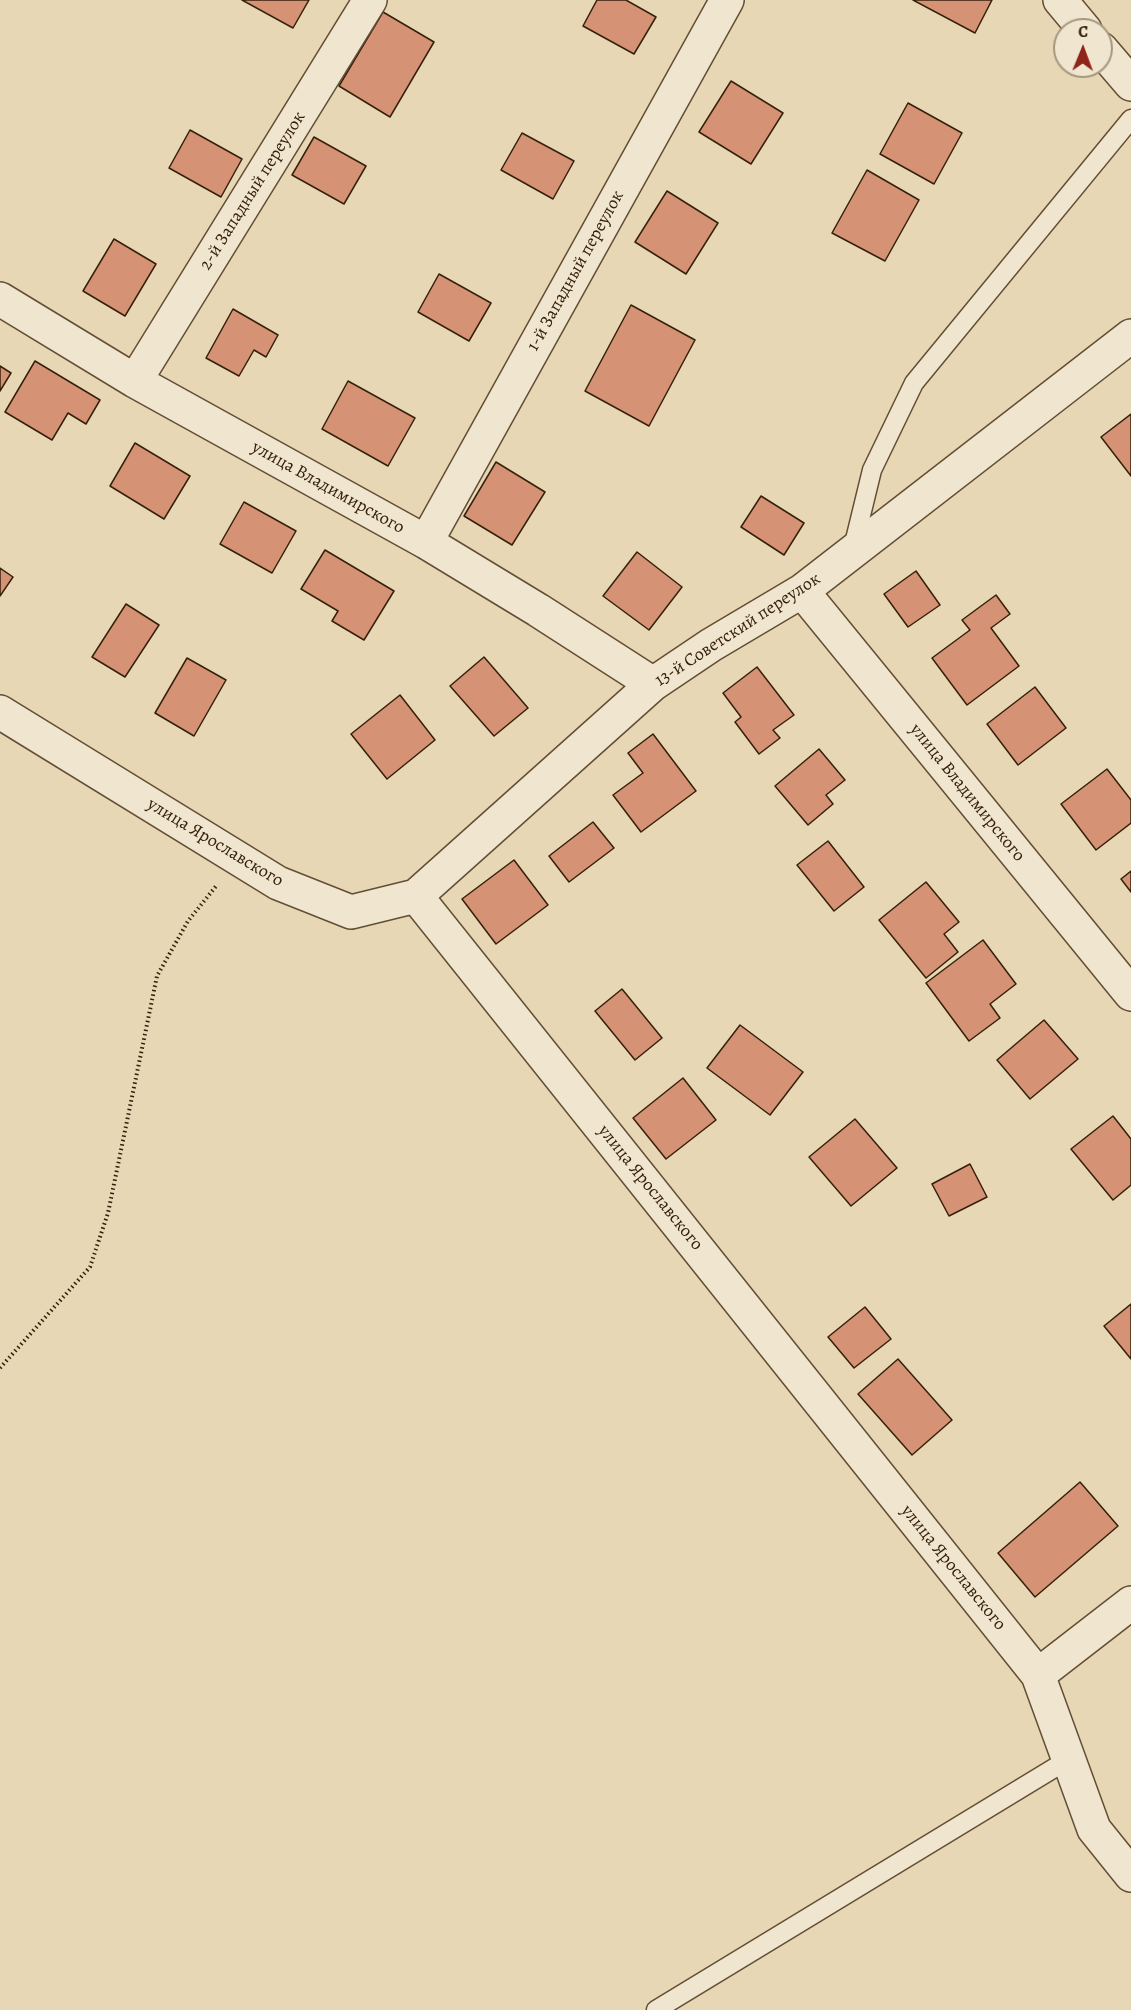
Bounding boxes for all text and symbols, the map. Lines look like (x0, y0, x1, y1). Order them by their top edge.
north arrow (1053, 18, 1113, 78)
text: С (1078, 21, 1088, 43)
street label: 2-й Западный переулок (195, 108, 311, 274)
street label: 1-й Западный переулок (523, 187, 629, 355)
street label: улица Владимирского (248, 437, 408, 539)
street label: 13-й Советский переулок (651, 568, 825, 692)
street label: улица Владимирского (905, 720, 1029, 866)
street label: улица Ярославского (143, 794, 287, 892)
street label: улица Ярославского (593, 1121, 707, 1255)
street label: улица Ярославского (896, 1501, 1010, 1635)

